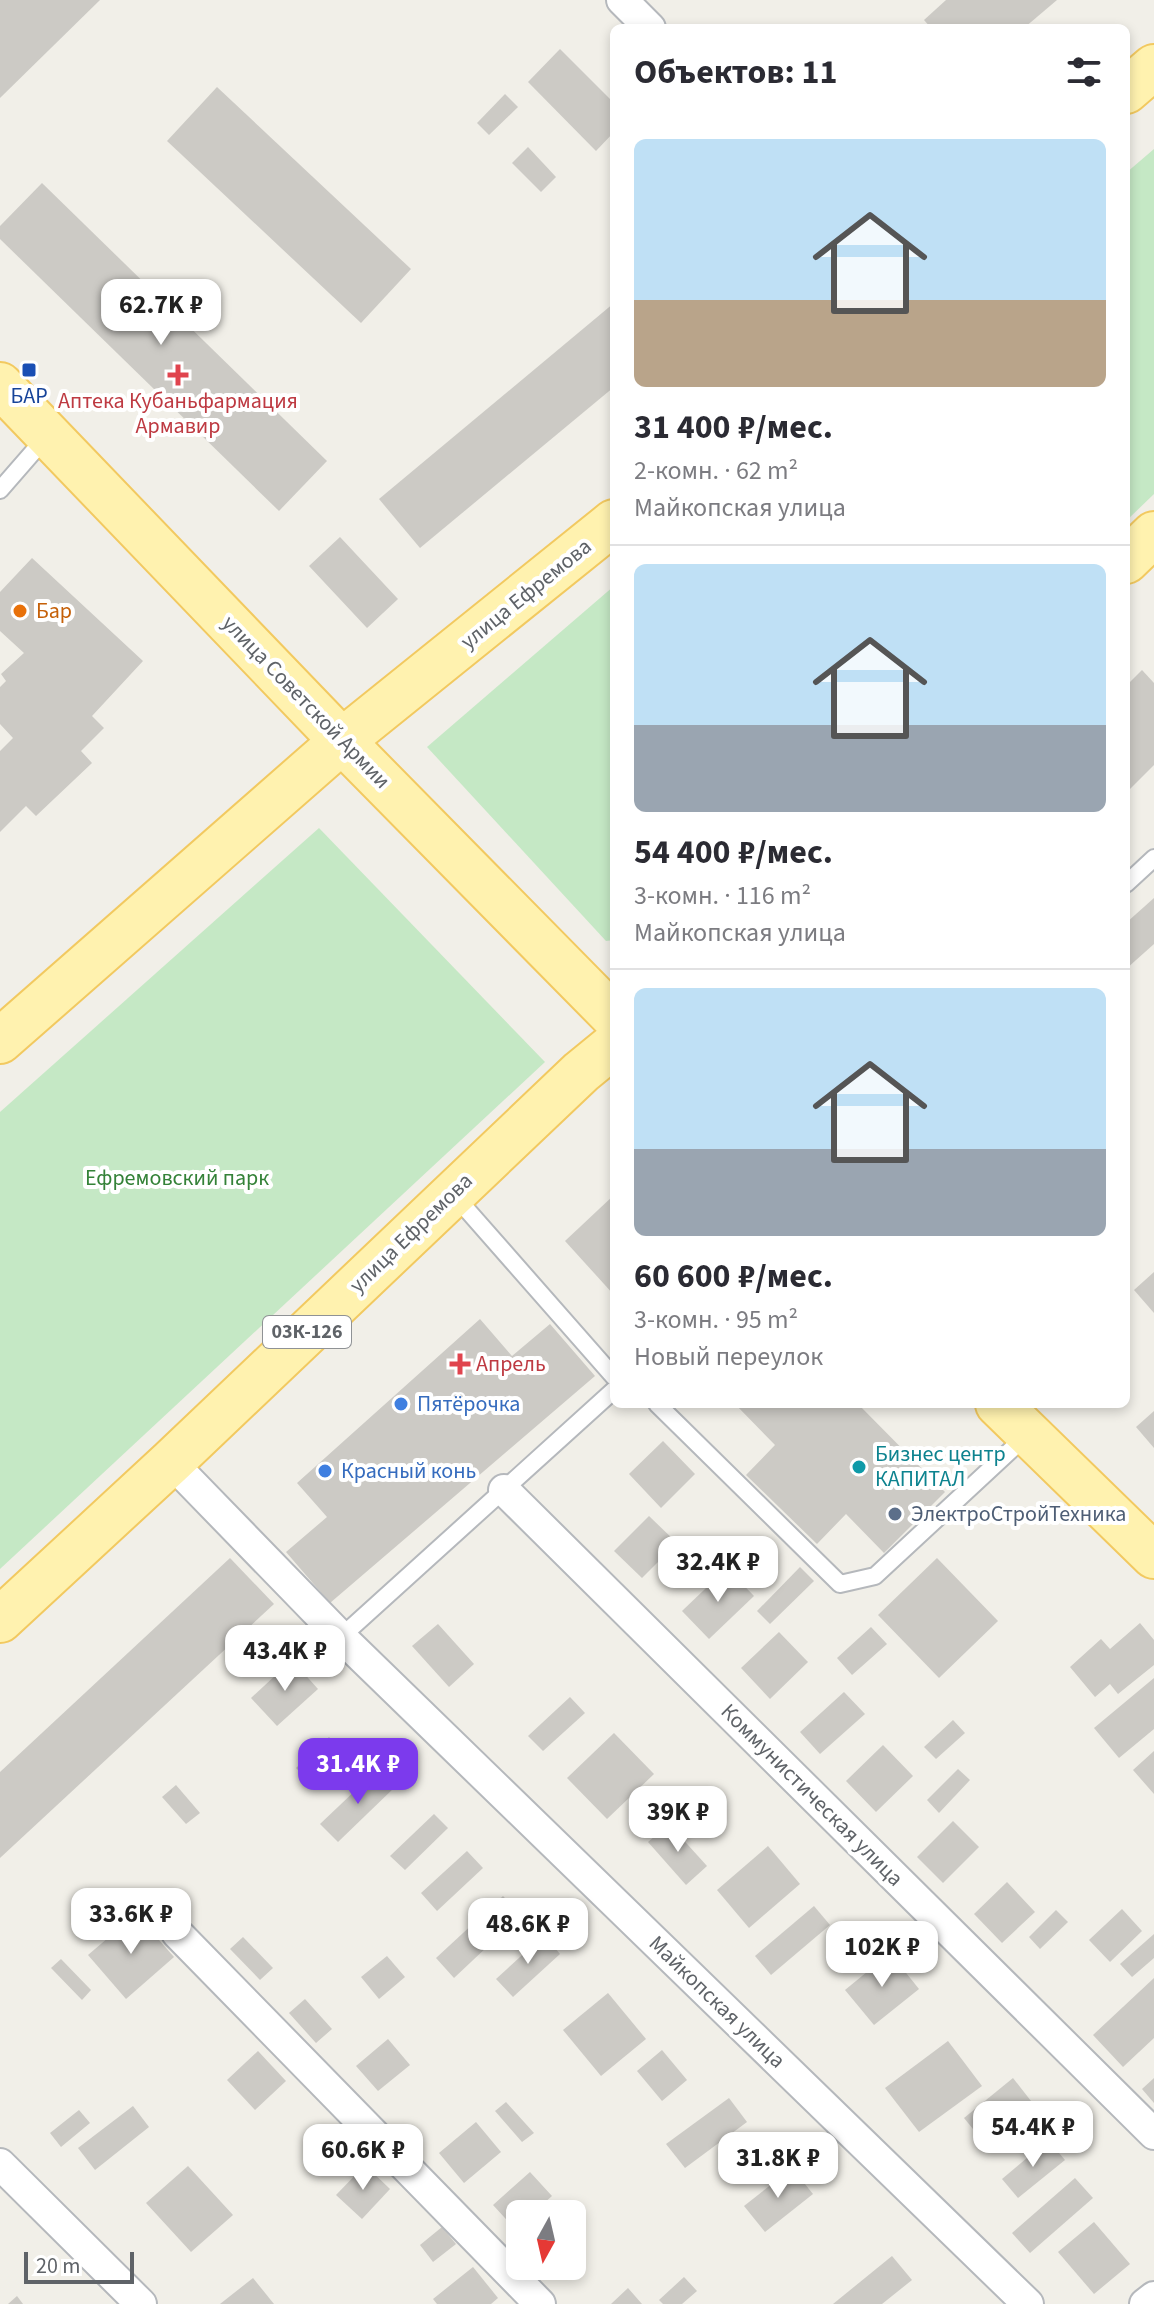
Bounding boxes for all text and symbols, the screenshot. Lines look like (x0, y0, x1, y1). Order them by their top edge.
text: Объектов: 11 (634, 48, 837, 97)
icon: filters (1062, 50, 1106, 94)
icon: home (798, 191, 942, 335)
pin: 62.7K ₽ (87, 279, 235, 347)
text: 62.7K ₽ (119, 286, 203, 323)
marker: БАР (20, 361, 38, 379)
marker: Аптека Кубаньфармация Армавир (169, 366, 187, 384)
place label: БАР (10, 380, 48, 412)
place label: Аптека Кубаньфармация Армавир (58, 385, 298, 442)
text: 31 400 ₽/мес. (634, 403, 833, 452)
text: 2-комн. · 62 m² (634, 452, 798, 489)
text: Майкопская улица (634, 489, 846, 526)
street label: улица Ефремова (453, 531, 599, 657)
place label: Бар (36, 595, 72, 627)
marker: Бар (11, 602, 29, 620)
street label: улица Советской Армии (214, 608, 398, 796)
icon: home (798, 616, 942, 760)
text: 54 400 ₽/мес. (634, 828, 833, 877)
text: 3-комн. · 116 m² (634, 877, 811, 914)
text: Майкопская улица (634, 914, 846, 951)
icon: home (798, 1040, 942, 1184)
park label: Ефремовский парк (85, 1162, 269, 1194)
street label: улица Ефремова (342, 1166, 480, 1300)
text: 60 600 ₽/мес. (634, 1252, 833, 1301)
text: 3-комн. · 95 m² (634, 1301, 798, 1338)
road number: 03К-126 (263, 1316, 351, 1348)
text: Новый переулок (634, 1338, 823, 1375)
place label: Апрель (476, 1348, 546, 1380)
marker: Апрель (451, 1355, 469, 1373)
place label: Пятёрочка (417, 1388, 520, 1420)
marker: Пятёрочка (392, 1395, 410, 1413)
place label: Бизнес центр КАПИТАЛ (875, 1438, 1006, 1495)
place label: Красный конь (341, 1455, 476, 1487)
marker: Бизнес центр КАПИТАЛ (850, 1458, 868, 1476)
marker: Красный конь (316, 1462, 334, 1480)
place label: ЭлектроСтройТехника (911, 1498, 1126, 1530)
marker: ЭлектроСтройТехника (886, 1505, 904, 1523)
pin: 32.4K ₽ (644, 1536, 792, 1604)
text: 32.4K ₽ (676, 1543, 760, 1580)
pin: 43.4K ₽ (211, 1625, 359, 1693)
text: 43.4K ₽ (243, 1632, 327, 1669)
street label: Коммунистическая улица (713, 1696, 911, 1894)
pin: 31.4K ₽ (284, 1738, 432, 1806)
text: 31.4K ₽ (316, 1745, 400, 1782)
pin: 39K ₽ (622, 1786, 734, 1854)
text: 39K ₽ (647, 1793, 709, 1830)
pin: 33.6K ₽ (57, 1888, 205, 1956)
text: 33.6K ₽ (89, 1895, 173, 1932)
pin: 48.6K ₽ (454, 1898, 602, 1966)
text: 48.6K ₽ (486, 1905, 570, 1942)
pin: 102K ₽ (817, 1921, 947, 1989)
street label: Майкопская улица (641, 1928, 793, 2076)
text: 102K ₽ (844, 1928, 920, 1965)
pin: 54.4K ₽ (959, 2101, 1107, 2169)
text: 54.4K ₽ (991, 2108, 1075, 2145)
pin: 60.6K ₽ (289, 2124, 437, 2192)
text: 60.6K ₽ (321, 2131, 405, 2168)
pin: 31.8K ₽ (704, 2132, 852, 2200)
text: 31.8K ₽ (736, 2139, 820, 2176)
north arrow (506, 2200, 586, 2280)
map controls (506, 2200, 586, 2280)
scale bar (24, 2248, 134, 2284)
text: 20 m (36, 2250, 81, 2282)

